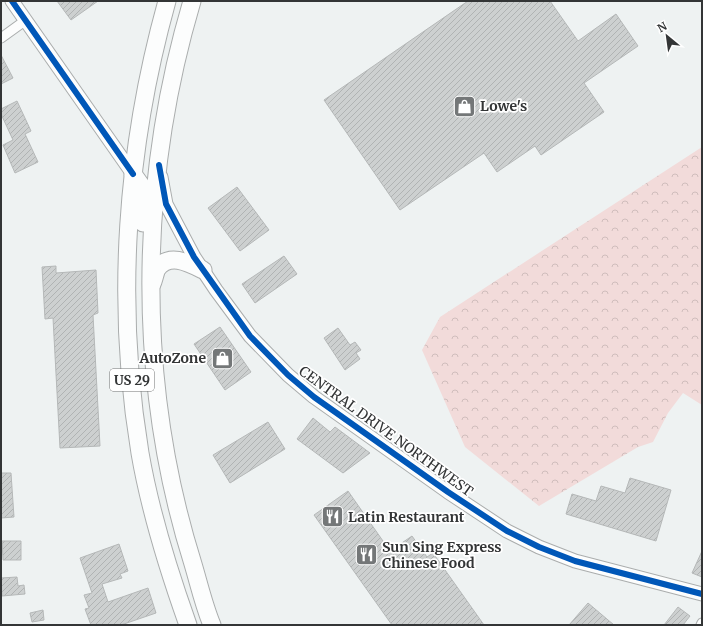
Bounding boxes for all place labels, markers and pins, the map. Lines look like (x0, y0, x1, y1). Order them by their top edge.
shop icon: Lowe's (451, 93, 477, 119)
place label: Lowe's (480, 97, 527, 115)
shop icon: AutoZone (209, 345, 235, 371)
place label: AutoZone (138, 349, 206, 367)
restaurant icon: Latin Restaurant (320, 504, 346, 530)
place label: Latin Restaurant (348, 508, 465, 526)
place label: Sun Sing Express Chinese Food (382, 538, 502, 572)
restaurant icon: Sun Sing Express Chinese Food (354, 542, 380, 568)

